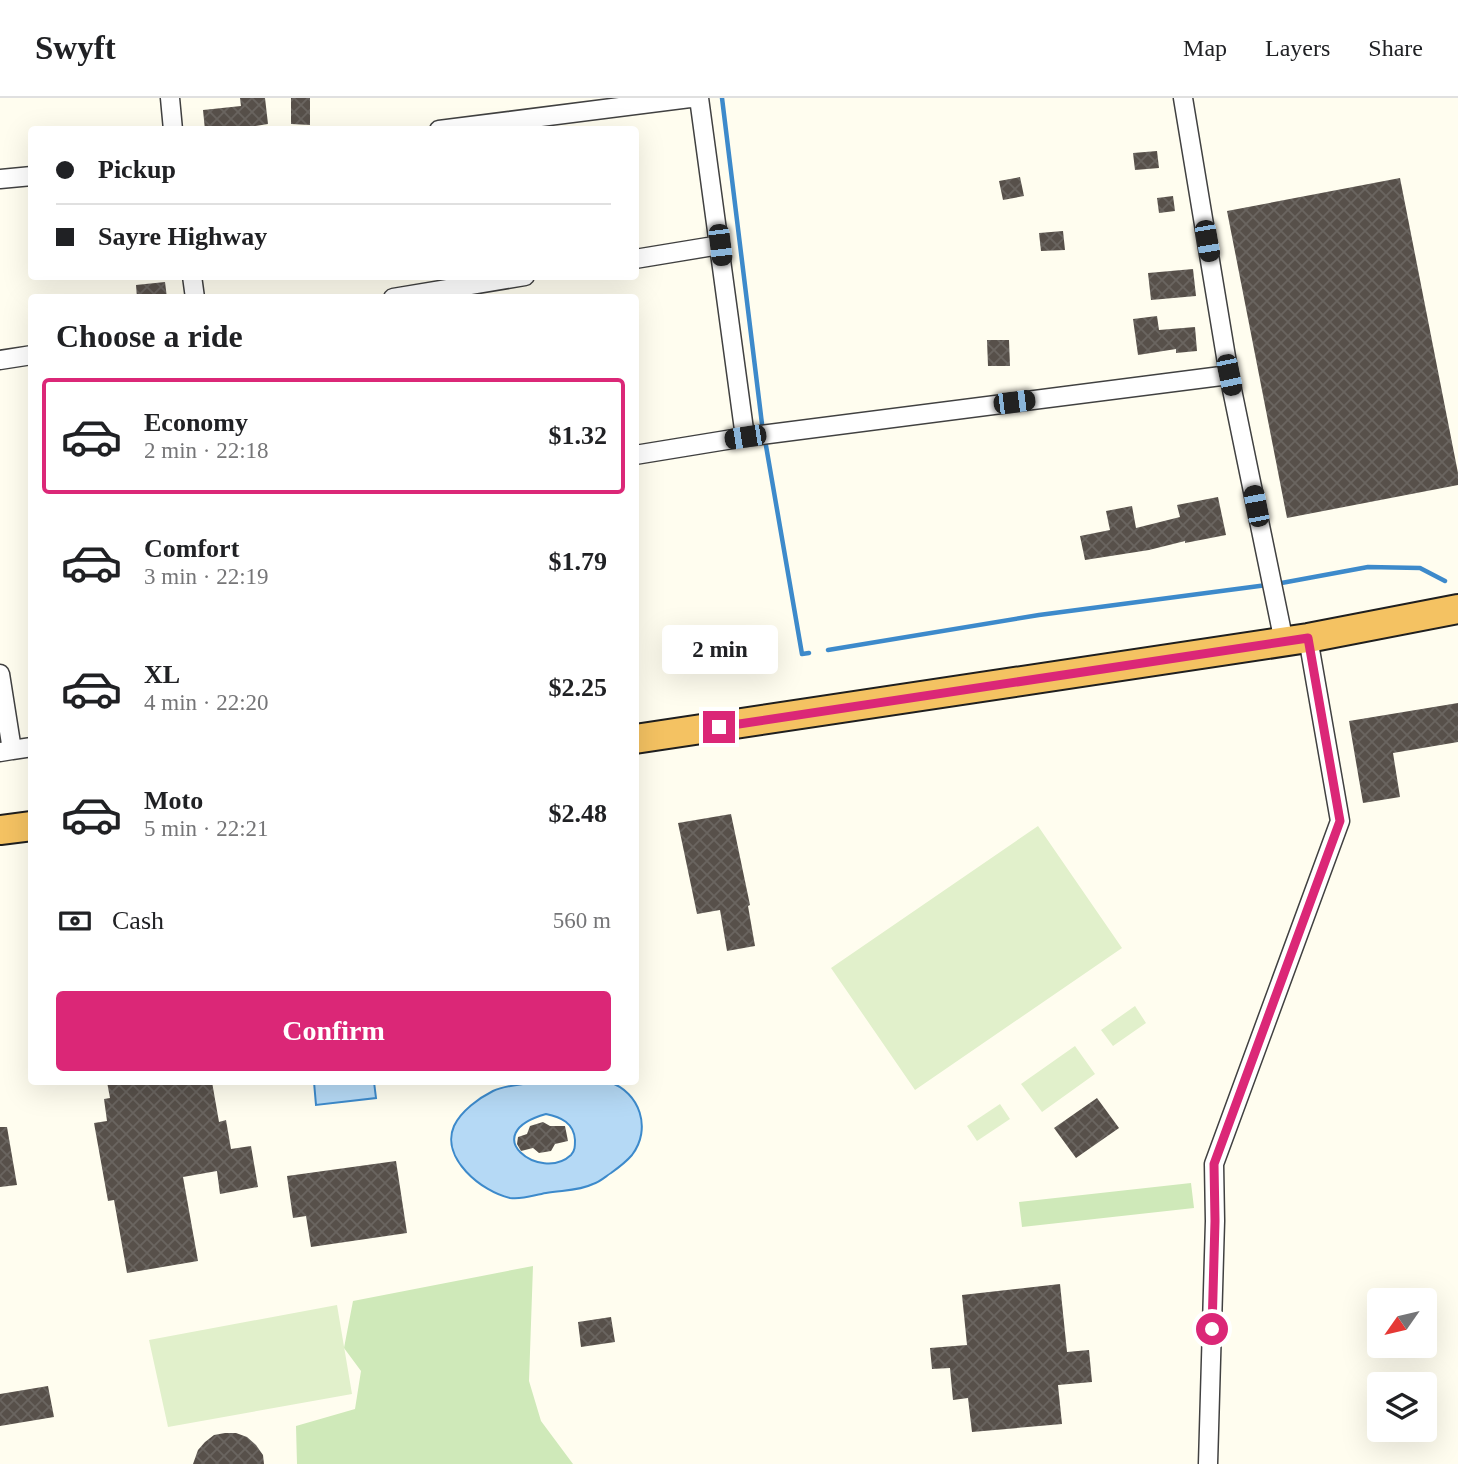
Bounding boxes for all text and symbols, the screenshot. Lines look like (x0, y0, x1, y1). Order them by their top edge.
text: Swyft (35, 30, 116, 66)
text: Map (1183, 35, 1227, 61)
text: Layers (1265, 35, 1330, 61)
text: Share (1368, 35, 1423, 61)
text: Pickup (98, 155, 176, 184)
car (1194, 218, 1221, 264)
text: Sayre Highway (98, 222, 267, 251)
car (708, 223, 733, 267)
text: Choose a ride (56, 318, 243, 354)
car (1215, 352, 1244, 398)
car (992, 389, 1037, 415)
icon: car (60, 405, 123, 468)
text: Economy (144, 408, 248, 437)
text: $1.32 (549, 421, 607, 450)
car (723, 423, 768, 451)
text: 2 min · 22:18 (144, 438, 269, 463)
car (1242, 483, 1271, 529)
icon: car (60, 531, 123, 594)
text: Comfort (144, 534, 239, 563)
text: $1.79 (549, 547, 607, 576)
text: 3 min · 22:19 (144, 564, 269, 589)
callout: 2 min (661, 626, 777, 674)
text: 2 min (692, 637, 748, 662)
icon: car (60, 657, 123, 720)
text: XL (144, 660, 180, 689)
text: $2.25 (549, 673, 607, 702)
text: 4 min · 22:20 (144, 690, 269, 715)
route end (703, 711, 735, 743)
icon: car (60, 783, 123, 846)
text: Moto (144, 786, 203, 815)
text: $2.48 (549, 799, 607, 828)
text: 5 min · 22:21 (144, 816, 269, 841)
icon: cash (56, 902, 94, 940)
text: Cash (112, 906, 164, 935)
text: 560 m (553, 908, 611, 933)
button: Confirm (56, 991, 611, 1071)
north arrow (1367, 1288, 1437, 1358)
map controls (1367, 1288, 1437, 1442)
route start (1196, 1313, 1228, 1345)
button: layers (1367, 1372, 1437, 1442)

